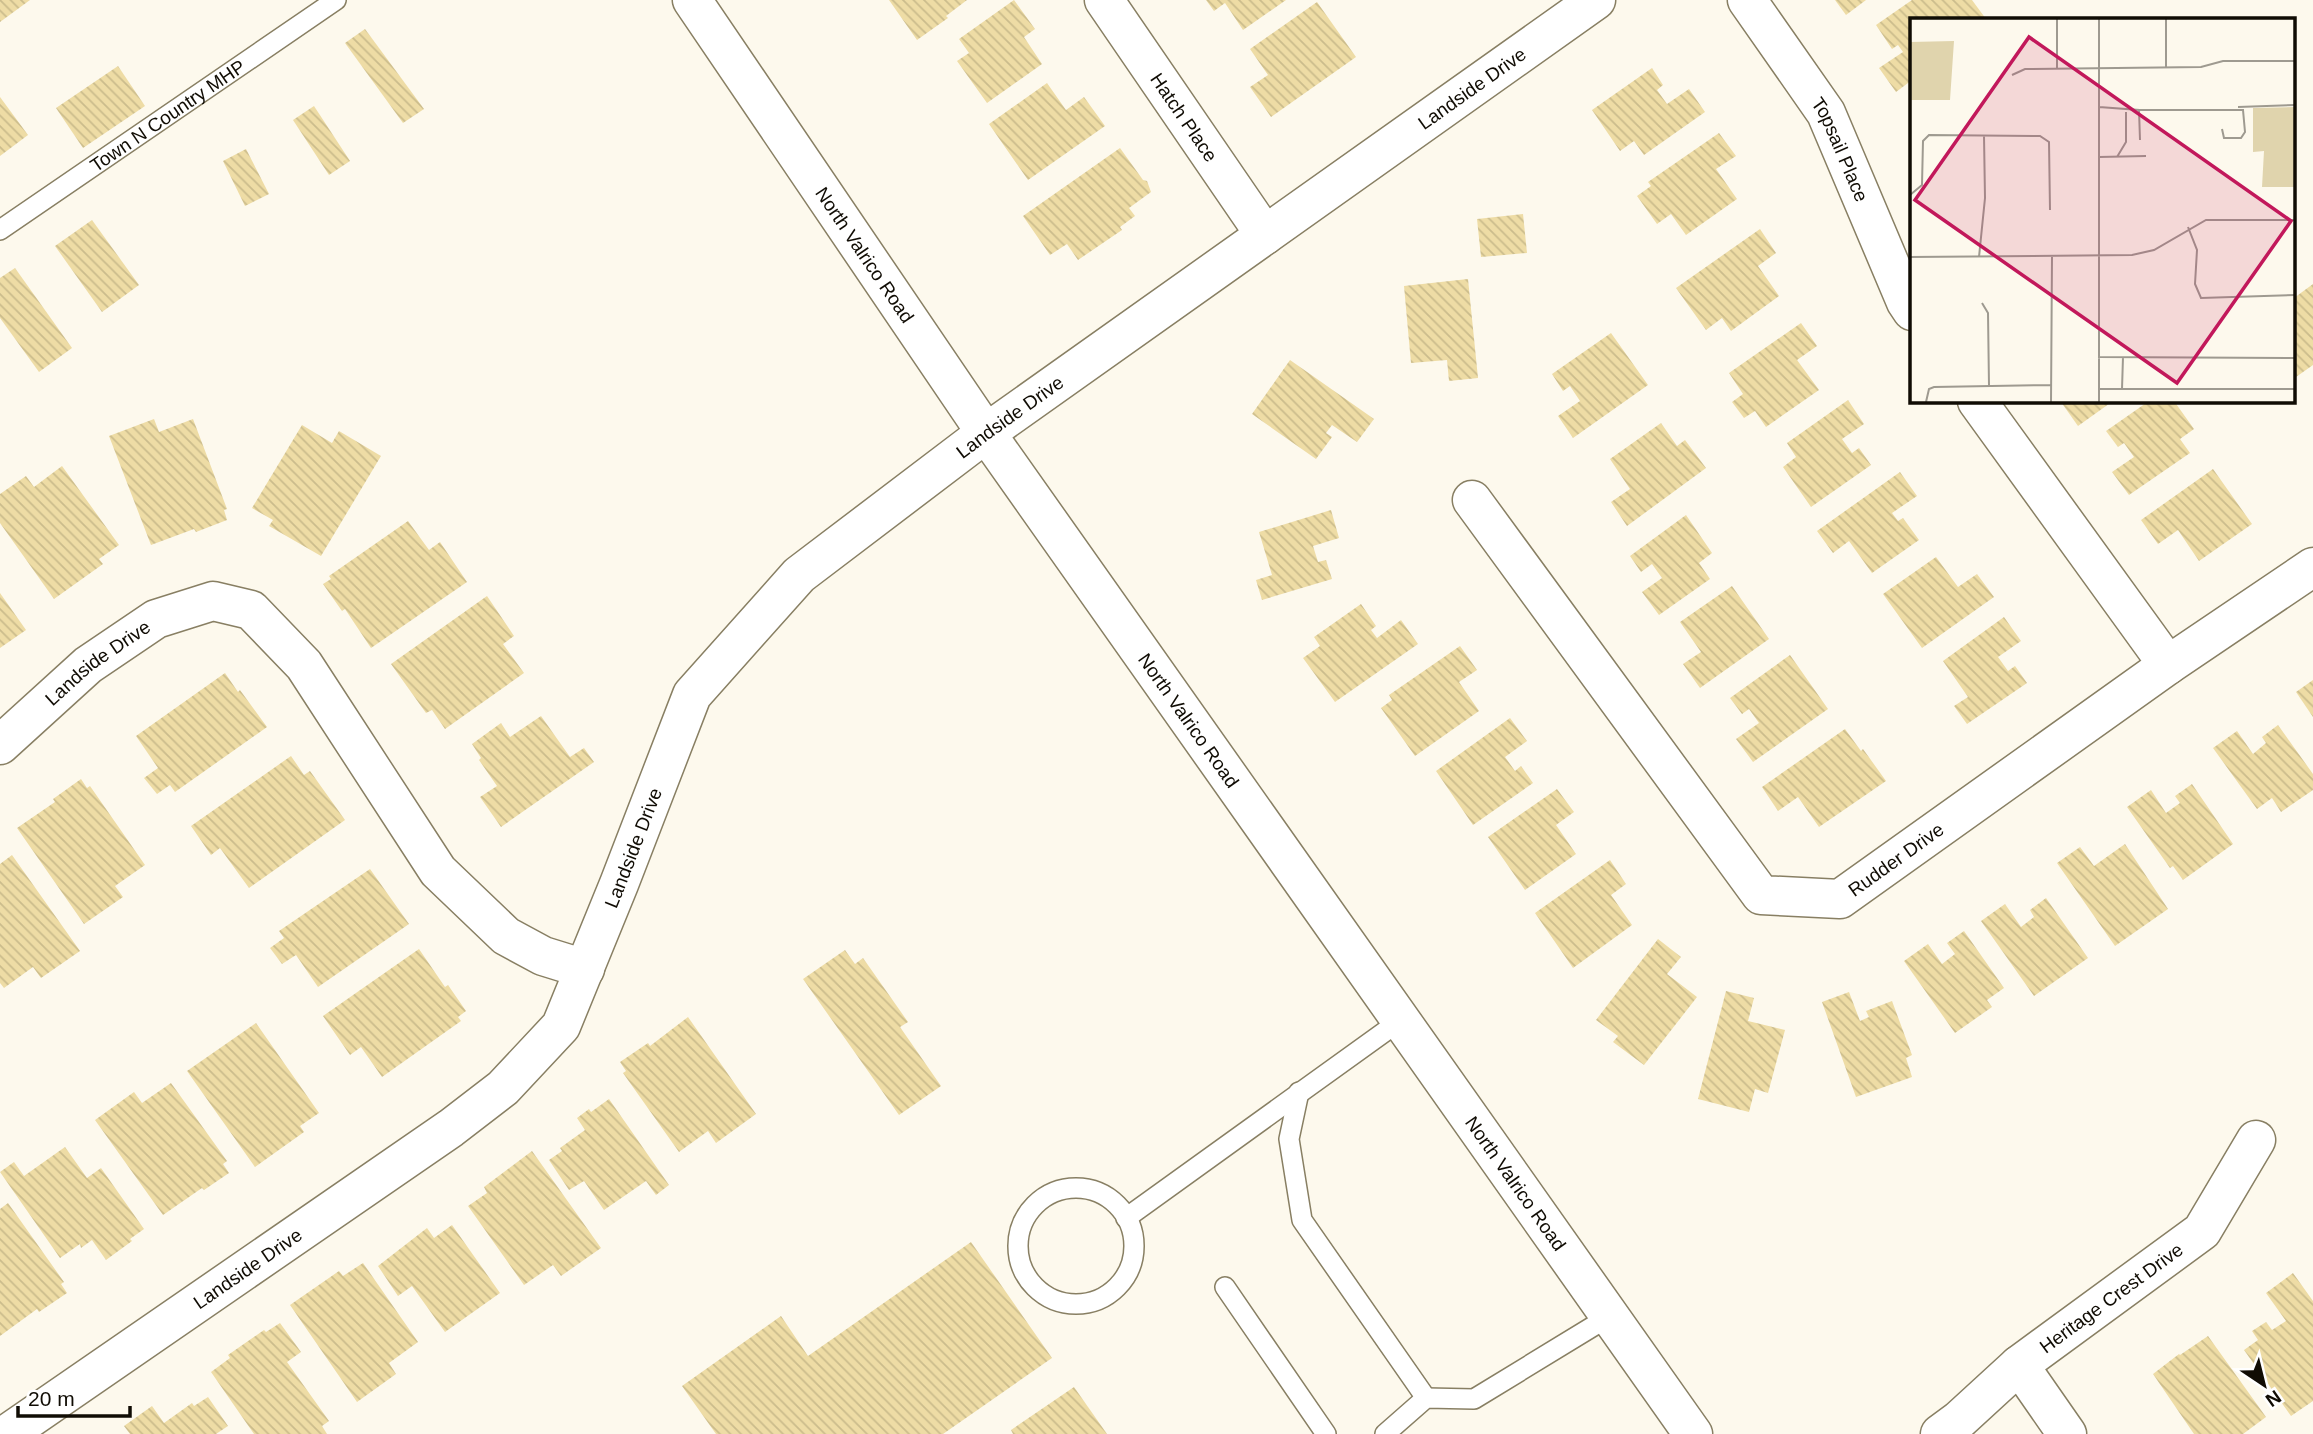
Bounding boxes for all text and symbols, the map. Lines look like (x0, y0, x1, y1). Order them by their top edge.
inset map (1910, 18, 2296, 402)
street label: Landside Drive (1414, 43, 1530, 133)
street label: Town N Country MHP (86, 55, 249, 176)
street label: Hatch Place (1147, 69, 1222, 165)
street label: Topsail Place (1808, 93, 1873, 205)
street label: North Valrico Road (812, 183, 918, 327)
street label: Landside Drive (952, 371, 1067, 462)
street label: Landside Drive (41, 616, 154, 709)
street label: North Valrico Road (1134, 649, 1243, 791)
street label: Landside Drive (600, 785, 666, 911)
street label: Rudder Drive (1844, 818, 1947, 900)
street label: North Valrico Road (1461, 1112, 1570, 1254)
street label: Landside Drive (189, 1224, 306, 1313)
street label: Heritage Crest Drive (2035, 1238, 2187, 1357)
north arrow (2229, 1350, 2299, 1420)
scale bar (18, 1374, 130, 1418)
text: N (2262, 1386, 2285, 1411)
text: 20 m (28, 1387, 75, 1410)

